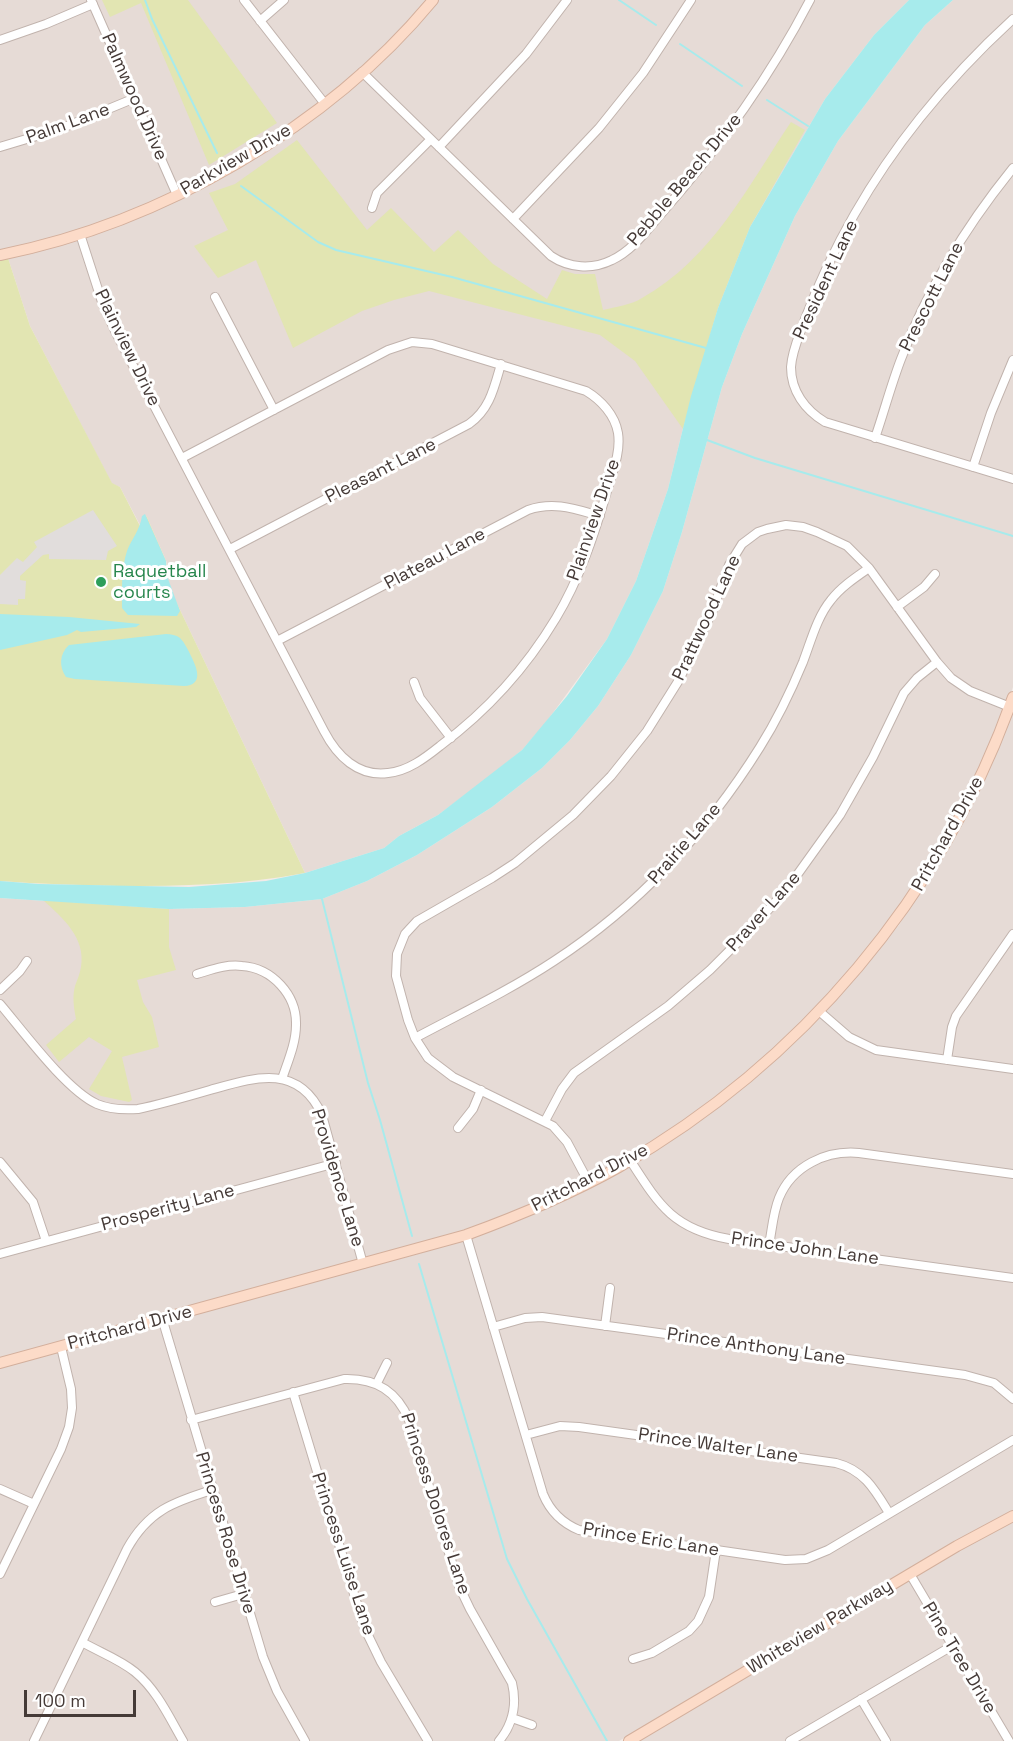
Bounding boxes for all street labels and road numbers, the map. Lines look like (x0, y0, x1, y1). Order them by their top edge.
street label: Palmwood Drive (96, 30, 172, 164)
street label: Palm Lane (23, 99, 113, 149)
street label: Pebble Beach Drive (623, 109, 747, 251)
street label: Parkview Drive (177, 120, 295, 200)
street label: President Lane (789, 217, 863, 343)
street label: Prescott Lane (895, 239, 969, 355)
street label: Plainview Drive (89, 286, 165, 410)
street label: Pleasant Lane (322, 434, 440, 508)
street label: Plainview Drive (563, 456, 625, 584)
street label: Plateau Lane (381, 523, 489, 595)
street label: Prattwood Lane (668, 552, 746, 684)
street label: Pritchard Drive (908, 773, 988, 895)
street label: Prairie Lane (644, 799, 726, 889)
street label: Praver Lane (722, 867, 806, 957)
street label: Providence Lane (306, 1106, 368, 1250)
street label: Pritchard Drive (528, 1139, 652, 1217)
street label: Prosperity Lane (99, 1180, 237, 1236)
street label: Prince John Lane (730, 1228, 880, 1270)
street label: Pritchard Drive (65, 1301, 195, 1355)
street label: Prince Anthony Lane (665, 1324, 847, 1370)
street label: Princess Dolores Lane (395, 1410, 475, 1598)
street label: Prince Walter Lane (637, 1424, 799, 1468)
street label: Princess Rose Drive (190, 1449, 260, 1617)
street label: Princess Luise Lane (306, 1470, 380, 1638)
street label: Prince Eric Lane (581, 1519, 721, 1561)
street label: Whiteview Parkway (743, 1575, 897, 1679)
street label: Pine Tree Drive (917, 1598, 1001, 1718)

